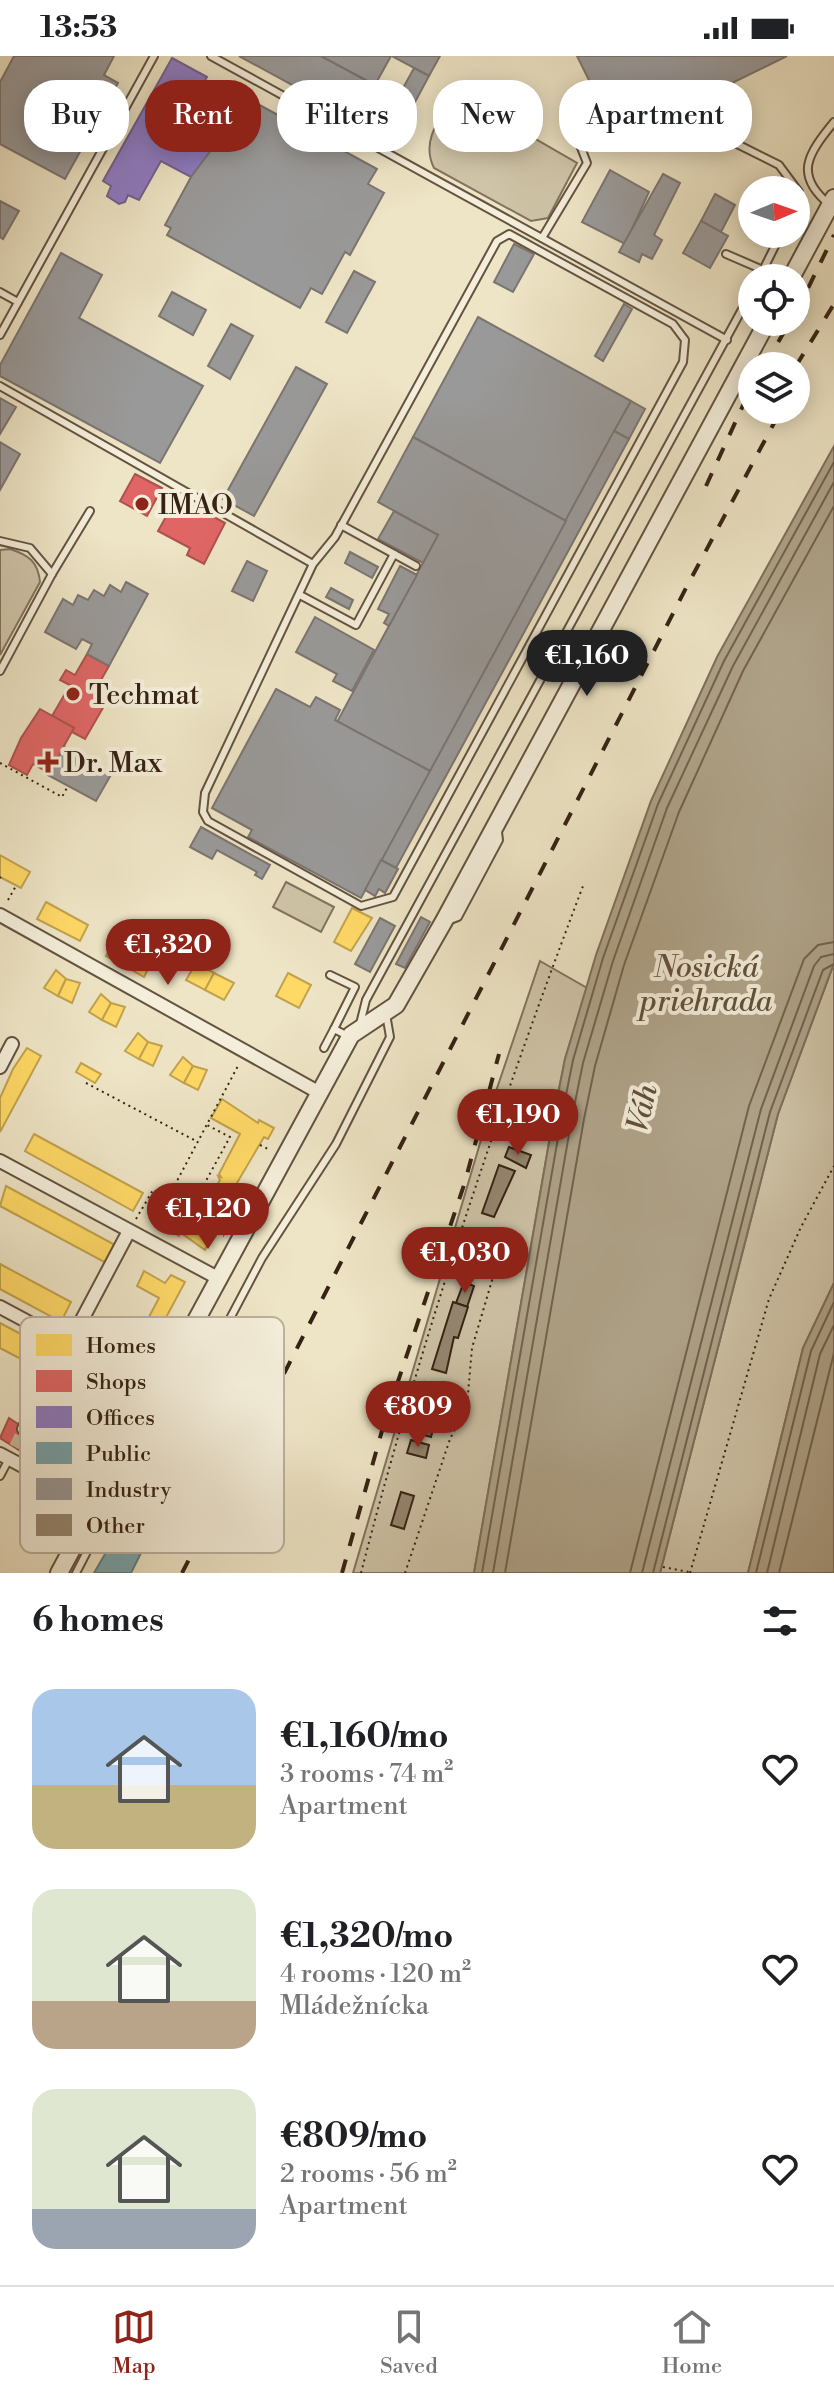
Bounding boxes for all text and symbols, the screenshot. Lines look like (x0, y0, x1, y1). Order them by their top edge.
text: 13:53 (40, 9, 117, 47)
chip: Buy (24, 80, 129, 152)
chip: Rent (145, 80, 261, 152)
chip: Filters (277, 80, 417, 152)
chip: New (433, 80, 543, 152)
chip: Apartment (559, 80, 752, 152)
north arrow (738, 176, 810, 248)
map controls (738, 176, 810, 424)
button: locate (738, 264, 810, 336)
button: layers (738, 352, 810, 424)
place label: IMAO (158, 488, 233, 523)
marker: IMAO (133, 495, 151, 513)
pin: €1,160 (522, 630, 652, 698)
text: €1,160 (545, 640, 629, 672)
place label: Techmat (89, 678, 200, 713)
marker: Techmat (64, 685, 82, 703)
place label: Dr. Max (64, 746, 163, 781)
marker: Dr. Max (39, 753, 57, 771)
pin: €1,320 (103, 919, 233, 987)
text: €1,320 (124, 929, 212, 961)
water label: Nosická priehrada (636, 949, 773, 1021)
water label: Váh (619, 1080, 667, 1136)
pin: €1,190 (453, 1089, 583, 1157)
text: €1,190 (475, 1099, 561, 1131)
pin: €1,120 (143, 1183, 273, 1251)
text: €1,120 (165, 1193, 251, 1225)
pin: €1,030 (400, 1227, 530, 1295)
text: €1,030 (419, 1237, 511, 1269)
legend (20, 1317, 284, 1553)
text: Homes (86, 1333, 156, 1360)
text: Shops (86, 1369, 146, 1396)
pin: €809 (371, 1381, 465, 1449)
text: €809 (384, 1391, 452, 1423)
text: Offices (86, 1405, 155, 1432)
text: Public (86, 1441, 151, 1468)
text: Industry (86, 1477, 171, 1504)
text: Other (86, 1513, 145, 1540)
icon: filters (758, 1599, 802, 1643)
text: 6 homes (32, 1600, 164, 1642)
text: €1,160/mo (280, 1716, 448, 1758)
icon: home (96, 1721, 192, 1817)
icon: heart (758, 1747, 802, 1791)
text: 3 rooms · 74 m² (280, 1758, 453, 1790)
text: Apartment (280, 1790, 408, 1822)
text: €1,320/mo (280, 1916, 453, 1958)
icon: home (96, 1921, 192, 2017)
icon: heart (758, 1947, 802, 1991)
text: 4 rooms · 120 m² (280, 1958, 471, 1990)
text: Mládežnícka (280, 1990, 429, 2022)
text: €809/mo (280, 2116, 427, 2158)
icon: home (96, 2121, 192, 2217)
icon: heart (758, 2147, 802, 2191)
text: 2 rooms · 56 m² (280, 2158, 457, 2190)
text: Apartment (280, 2190, 408, 2222)
tab: Map (112, 2305, 156, 2380)
tab: Saved (380, 2305, 438, 2380)
tab: Home (662, 2305, 722, 2380)

